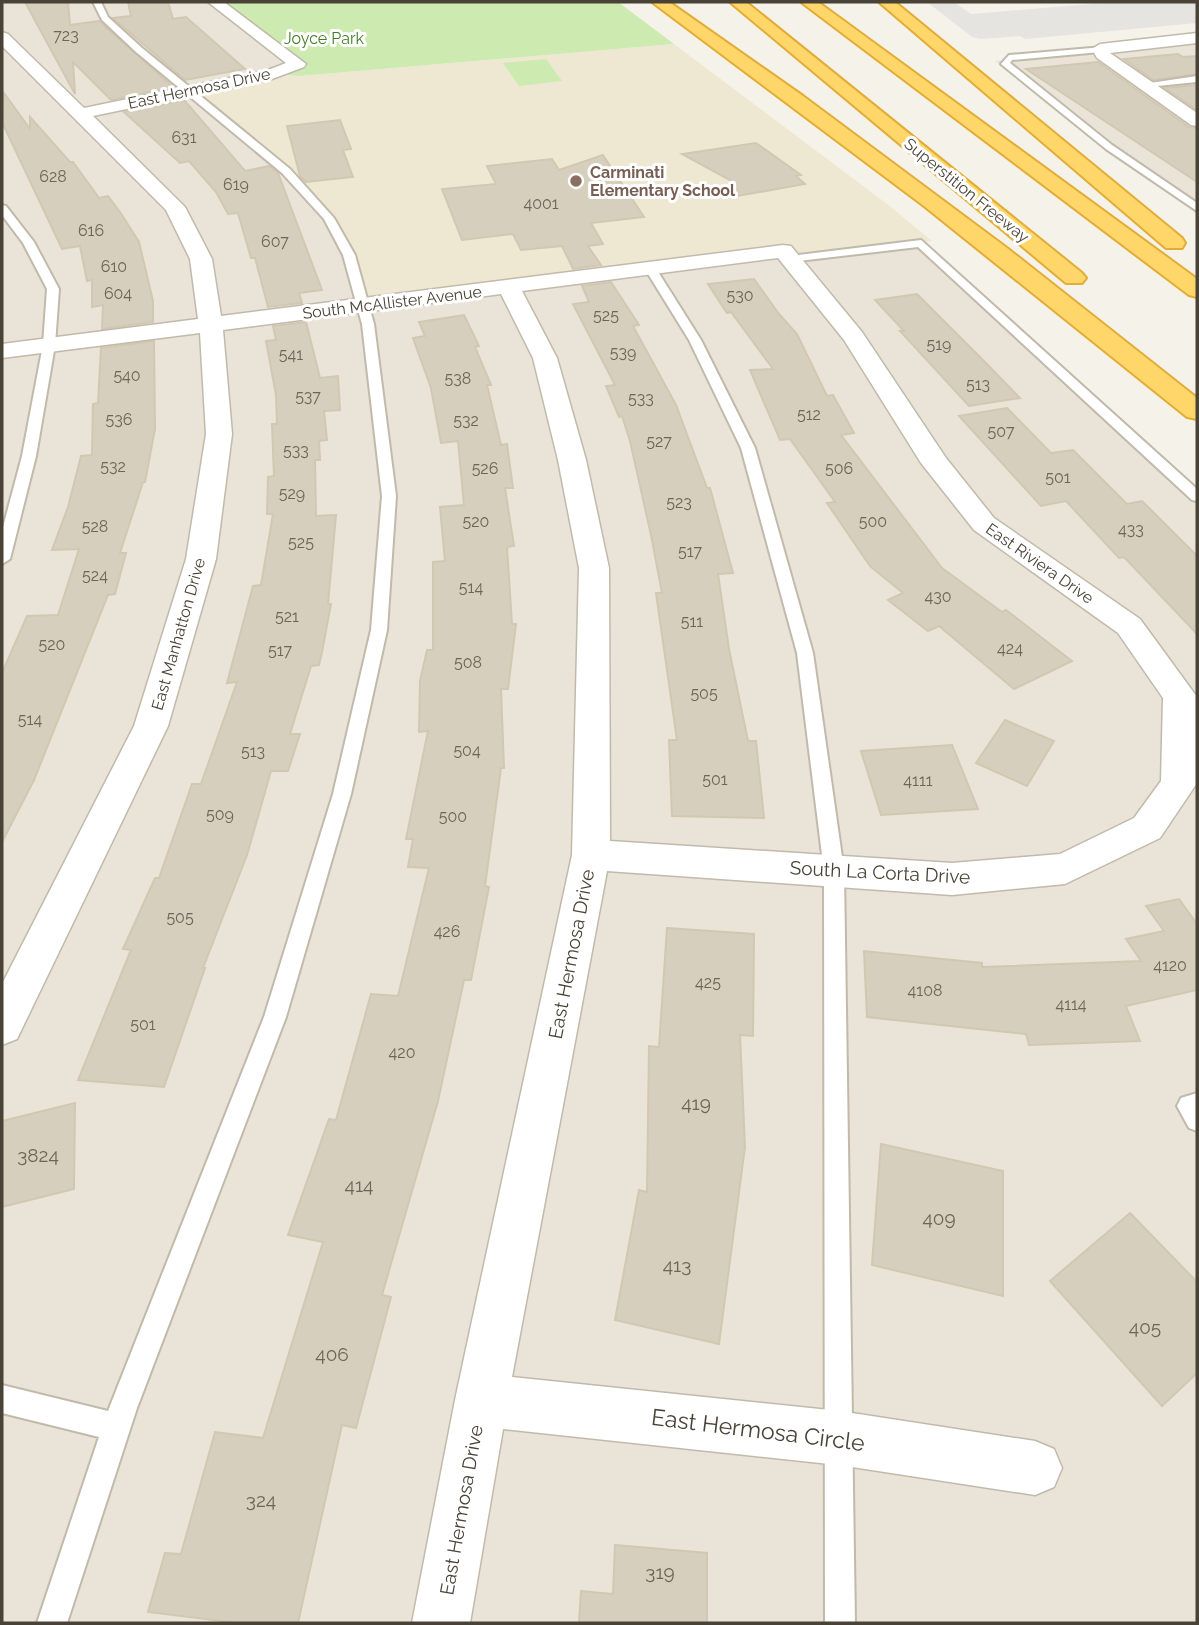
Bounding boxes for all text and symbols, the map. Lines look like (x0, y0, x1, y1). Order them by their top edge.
house number: 723 (53, 26, 79, 45)
park label: Joyce Park (284, 29, 365, 48)
street label: East Hermosa Drive (126, 64, 272, 113)
house number: 631 (171, 128, 197, 147)
street label: Superstition Freeway (900, 134, 1033, 247)
place label: Carminati Elementary School (590, 163, 736, 200)
house number: 628 (39, 167, 67, 186)
marker: Carminati Elementary School (568, 173, 584, 189)
house number: 619 (223, 175, 249, 194)
house number: 4001 (523, 194, 559, 213)
house number: 616 (78, 221, 104, 240)
house number: 607 (261, 232, 289, 251)
house number: 610 (101, 257, 127, 276)
street label: South McAllister Avenue (301, 282, 483, 323)
house number: 604 (104, 284, 132, 303)
house number: 530 (726, 286, 754, 305)
house number: 525 (593, 306, 619, 325)
house number: 519 (927, 335, 951, 354)
house number: 539 (610, 343, 636, 362)
house number: 541 (279, 345, 303, 364)
house number: 540 (113, 366, 141, 385)
house number: 538 (445, 369, 471, 388)
house number: 513 (966, 375, 990, 394)
house number: 537 (295, 387, 321, 406)
house number: 533 (628, 389, 654, 408)
house number: 512 (797, 405, 821, 424)
house number: 536 (106, 410, 132, 429)
house number: 532 (453, 411, 479, 430)
house number: 507 (988, 422, 1015, 441)
house number: 527 (646, 432, 672, 451)
house number: 533 (283, 441, 309, 460)
house number: 532 (100, 457, 126, 476)
house number: 526 (472, 459, 498, 478)
house number: 506 (825, 459, 853, 478)
house number: 501 (1045, 468, 1071, 487)
house number: 529 (279, 484, 305, 503)
house number: 523 (666, 493, 692, 512)
house number: 520 (463, 512, 489, 531)
house number: 500 (859, 512, 887, 531)
house number: 528 (82, 517, 108, 536)
street label: East Riviera Drive (982, 519, 1097, 608)
house number: 433 (1118, 520, 1144, 539)
house number: 525 (288, 533, 314, 552)
house number: 517 (678, 542, 702, 561)
street label: East Manhatton Drive (148, 556, 209, 712)
house number: 524 (82, 566, 108, 585)
house number: 514 (459, 578, 483, 597)
house number: 430 (924, 587, 952, 606)
house number: 521 (275, 607, 299, 626)
house number: 511 (681, 612, 703, 631)
house number: 520 (39, 635, 65, 654)
house number: 424 (997, 639, 1023, 658)
house number: 517 (268, 641, 292, 660)
house number: 508 (454, 653, 482, 672)
house number: 505 (690, 684, 718, 703)
house number: 514 (18, 710, 42, 729)
house number: 504 (453, 741, 481, 760)
house number: 513 (241, 742, 265, 761)
house number: 501 (702, 770, 728, 789)
house number: 4111 (903, 771, 933, 790)
house number: 509 (206, 805, 234, 824)
house number: 500 (439, 807, 467, 826)
street label: South La Corta Drive (789, 856, 971, 888)
street label: East Hermosa Drive (544, 867, 598, 1041)
house number: 505 (166, 908, 194, 927)
house number: 426 (434, 922, 460, 941)
house number: 4120 (1153, 956, 1187, 975)
house number: 425 (695, 973, 721, 992)
house number: 4108 (908, 981, 942, 1000)
house number: 4114 (1055, 995, 1087, 1014)
house number: 501 (130, 1015, 156, 1034)
house number: 420 (389, 1043, 415, 1062)
house number: 419 (681, 1092, 711, 1114)
house number: 3824 (17, 1144, 59, 1166)
house number: 414 (345, 1174, 373, 1196)
house number: 409 (922, 1207, 956, 1229)
house number: 413 (663, 1254, 691, 1276)
house number: 405 (1129, 1316, 1161, 1338)
house number: 406 (315, 1343, 349, 1365)
street label: East Hermosa Circle (650, 1403, 866, 1456)
street label: East Hermosa Drive (435, 1423, 487, 1597)
house number: 324 (246, 1489, 276, 1511)
house number: 319 (645, 1561, 675, 1583)

